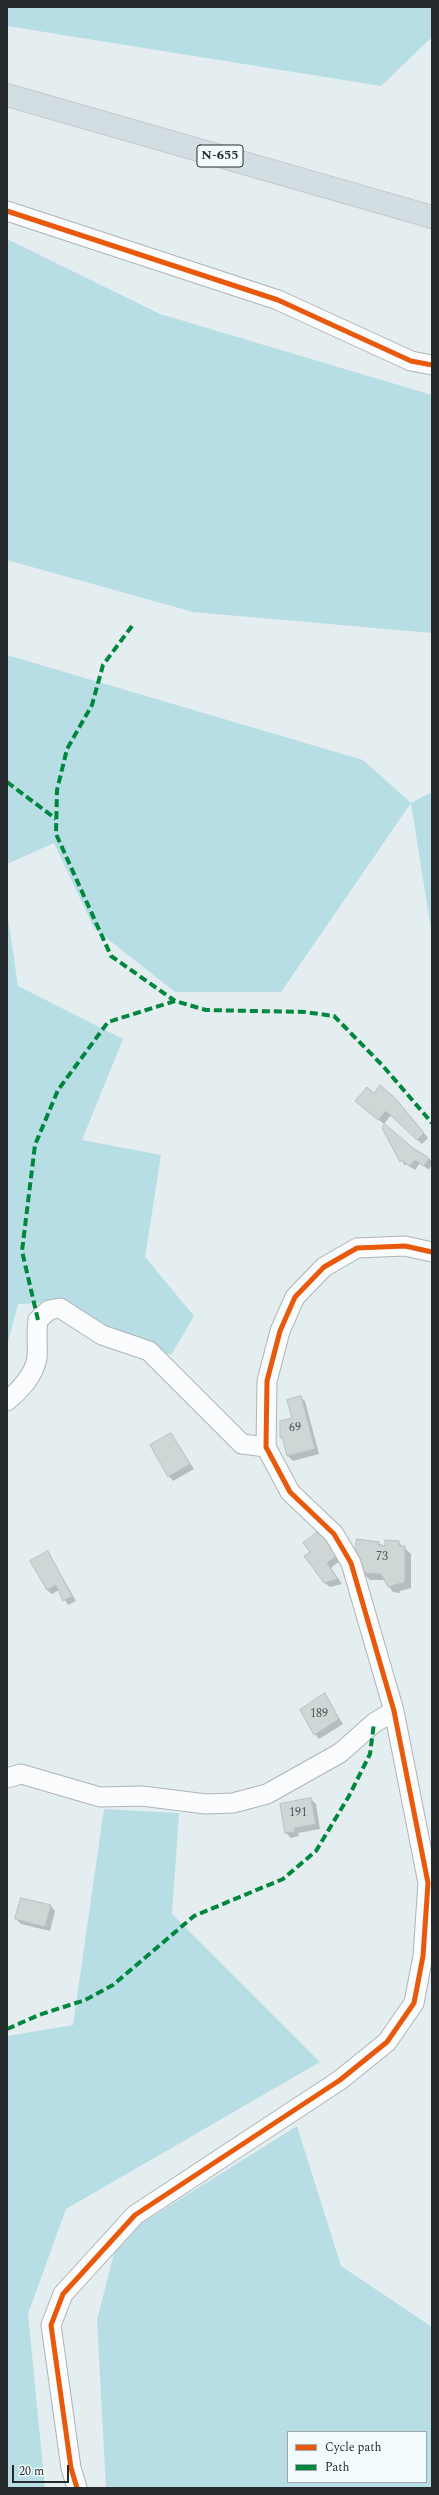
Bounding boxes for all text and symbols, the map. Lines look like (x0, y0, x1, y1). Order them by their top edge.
road number: N-655 (197, 145, 243, 167)
house number: 69 (289, 1422, 301, 1436)
house number: 73 (376, 1551, 388, 1565)
house number: 189 (310, 1708, 328, 1722)
house number: 191 (289, 1807, 307, 1821)
legend (287, 2431, 427, 2483)
text: Cycle path (325, 2438, 382, 2457)
scale bar (14, 2457, 71, 2483)
text: Path (325, 2458, 350, 2477)
text: 20 m (19, 2462, 44, 2481)

